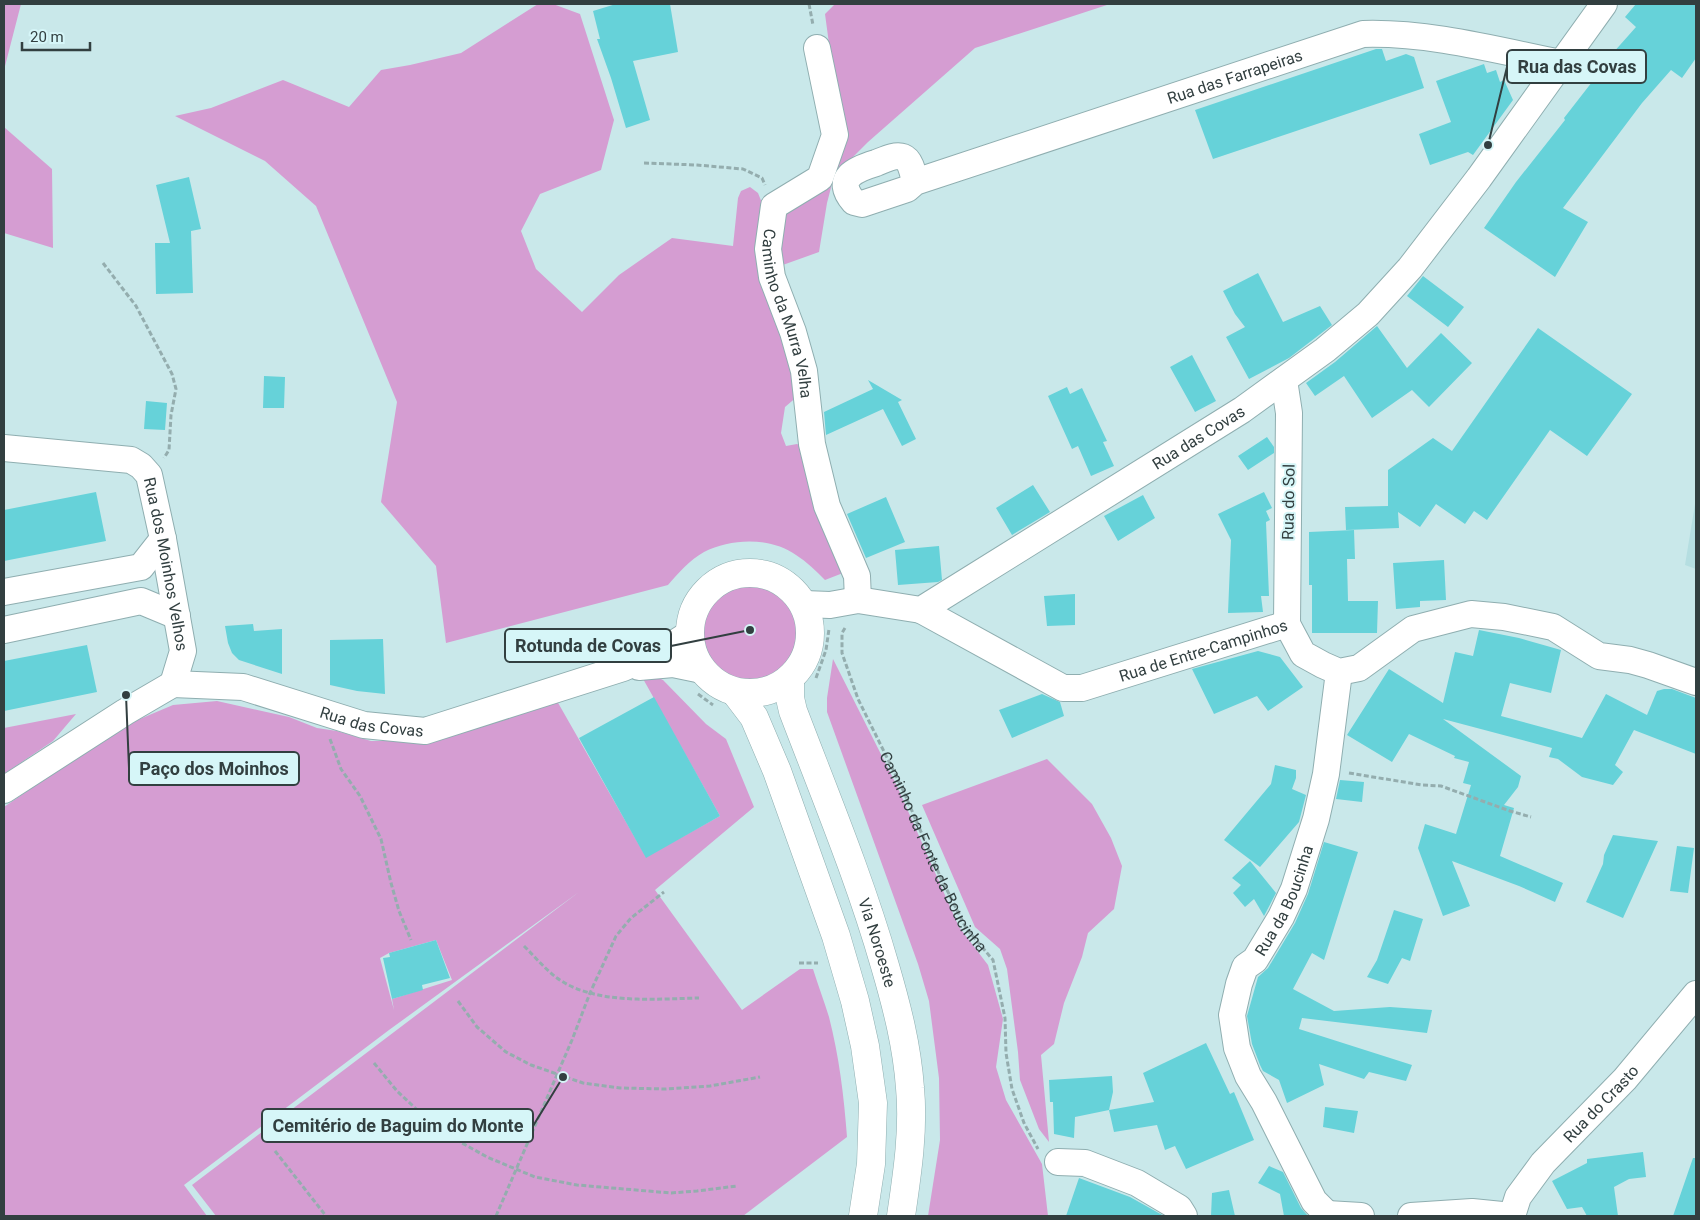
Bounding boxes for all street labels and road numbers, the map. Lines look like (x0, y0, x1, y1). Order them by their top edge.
street label: Rua das Farrapeiras (1165, 46, 1305, 108)
street label: Caminho da Murra Velha (758, 228, 816, 399)
street label: Rua das Covas (1149, 402, 1248, 474)
street label: Rua do Sol (1278, 464, 1299, 540)
street label: Rua dos Moinhos Velhos (140, 476, 192, 652)
street label: Rua de Entre-Campinhos (1117, 615, 1290, 686)
street label: Rua das Covas (318, 703, 424, 741)
street label: Caminho da Fonte da Boucinha (875, 748, 991, 956)
street label: Rua da Boucinha (1251, 843, 1317, 959)
street label: Via Noroeste (854, 896, 900, 990)
street label: Rua do Crasto (1559, 1061, 1643, 1147)

